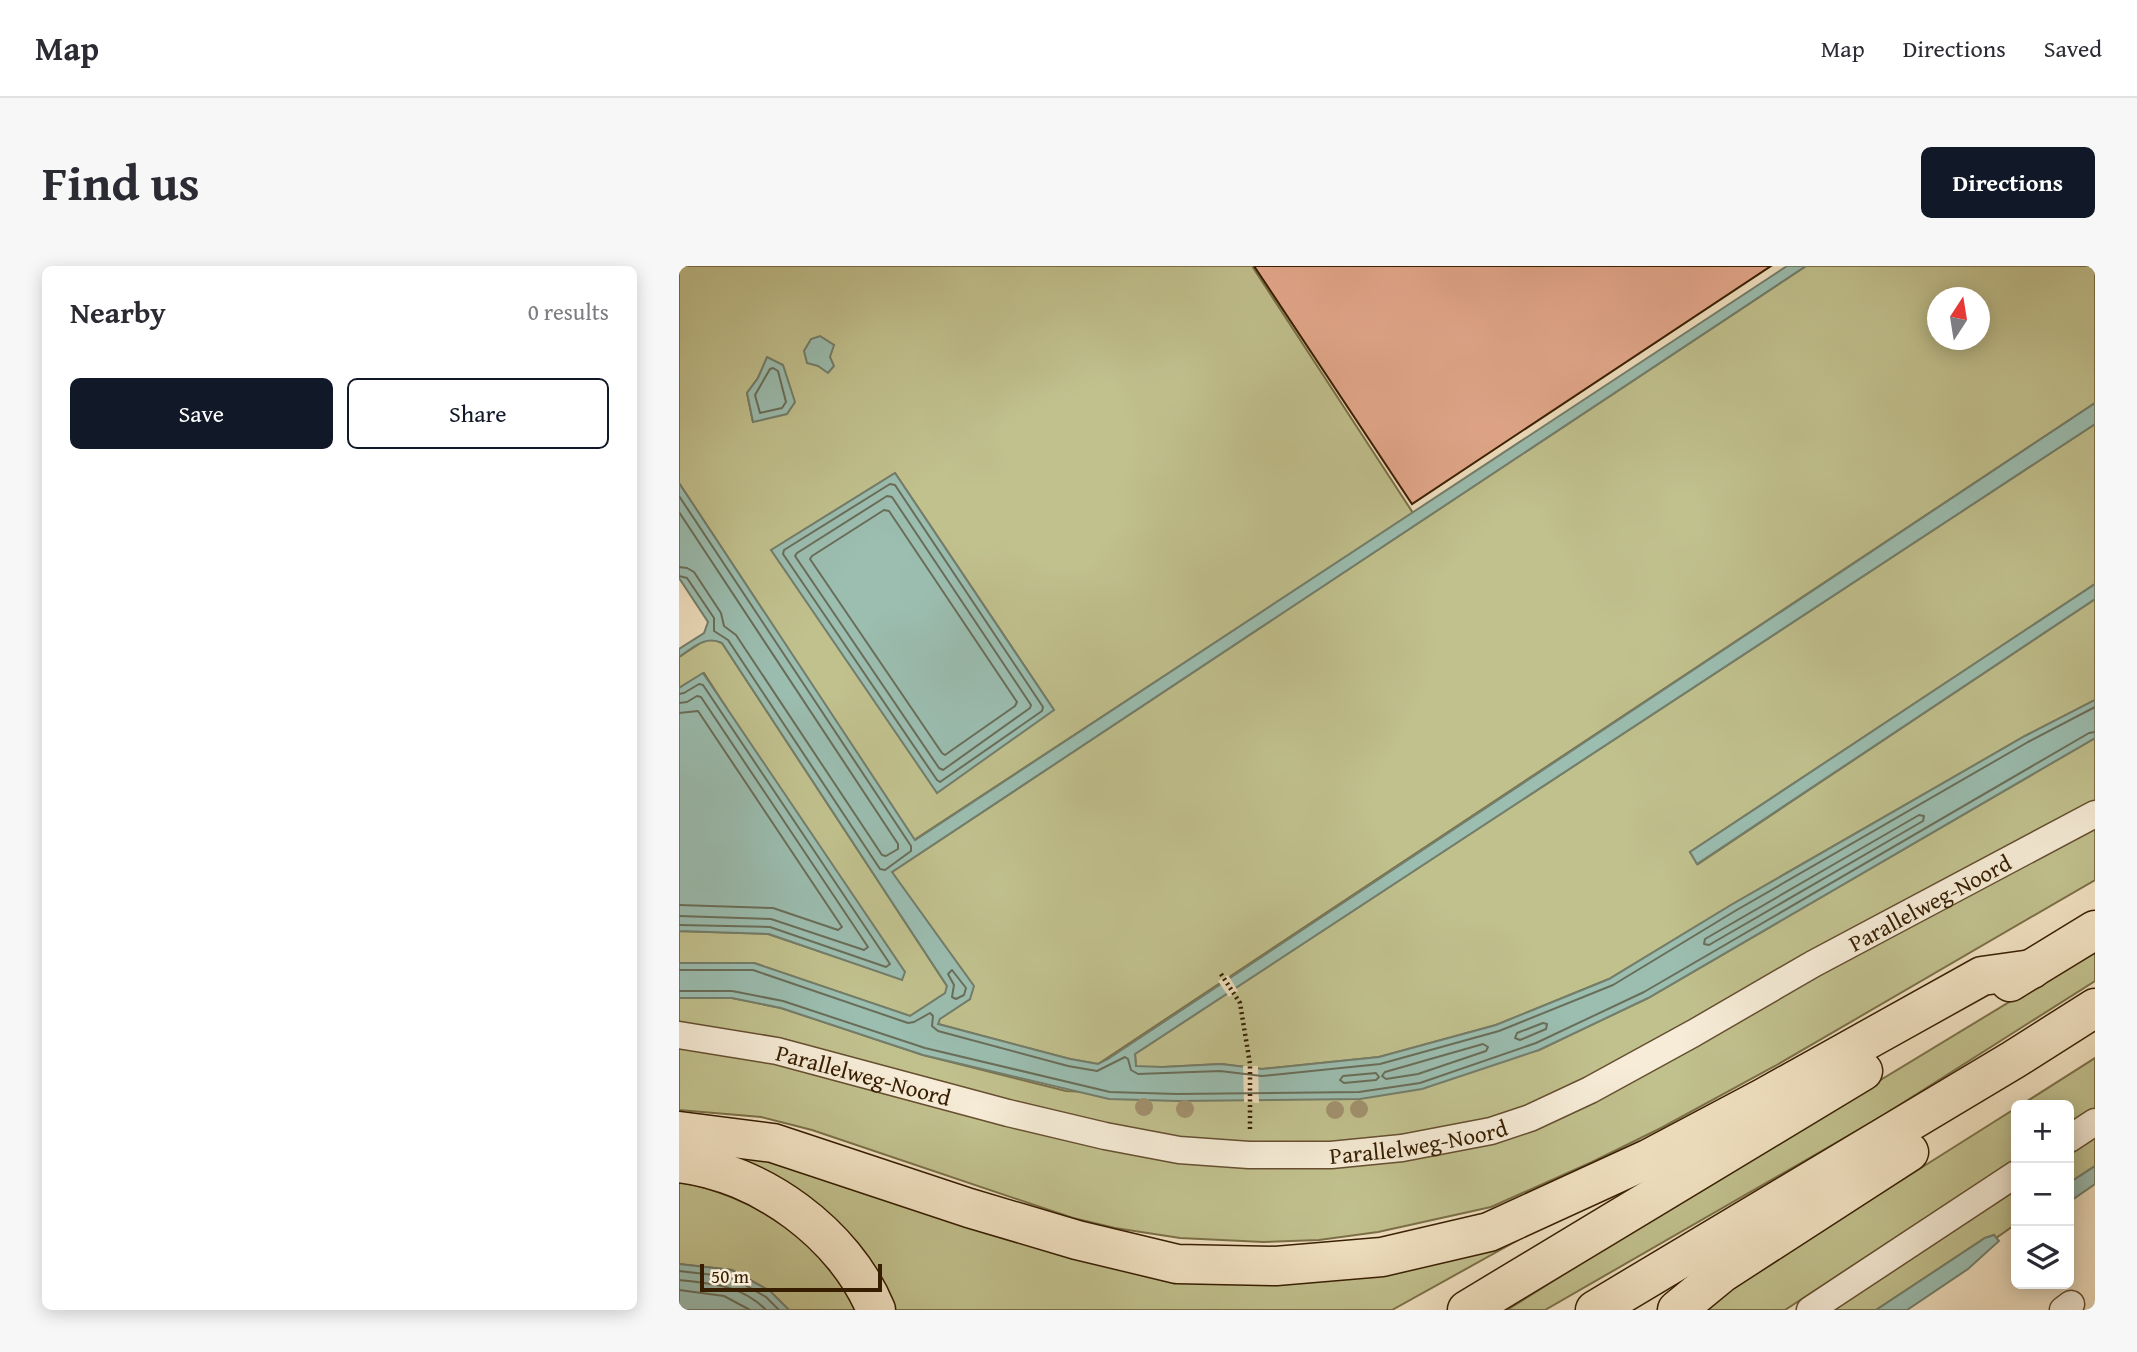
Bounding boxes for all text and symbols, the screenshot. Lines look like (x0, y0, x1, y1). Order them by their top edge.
text: Map (35, 24, 99, 72)
text: Map (1821, 31, 1865, 66)
text: Directions (1903, 31, 2006, 66)
text: Saved (2044, 31, 2102, 66)
text: Find us (42, 146, 200, 218)
button: Directions (1921, 147, 2095, 218)
north arrow (1927, 287, 1990, 350)
text: Nearby (70, 290, 166, 334)
text: 0 results (528, 295, 609, 328)
button: Save (70, 378, 333, 449)
button: Share (347, 378, 609, 449)
street label: Parallelweg-Noord (1842, 845, 2017, 959)
street label: Parallelweg-Noord (773, 1035, 955, 1114)
map controls (2011, 1100, 2074, 1289)
button: + (2011, 1100, 2074, 1163)
street label: Parallelweg-Noord (1328, 1110, 1512, 1172)
button: − (2011, 1163, 2074, 1226)
button: layers (2011, 1226, 2074, 1289)
scale bar (700, 1261, 882, 1293)
text: 50 m (711, 1262, 749, 1290)

